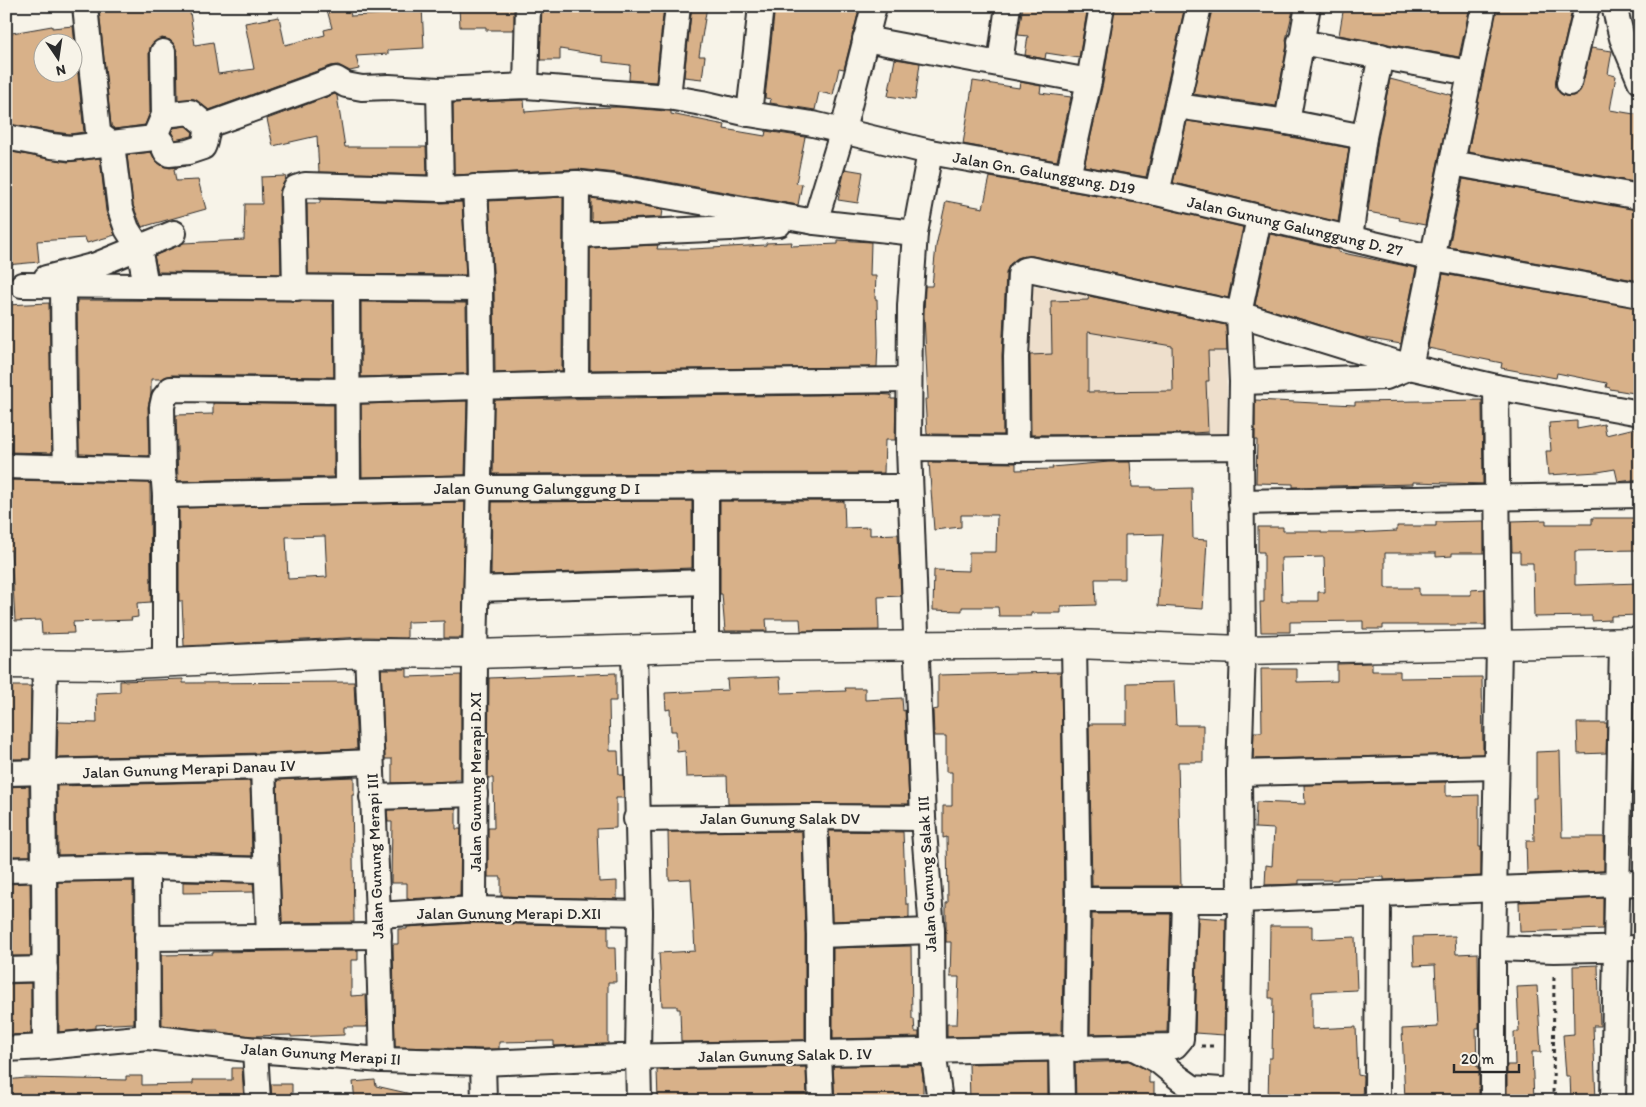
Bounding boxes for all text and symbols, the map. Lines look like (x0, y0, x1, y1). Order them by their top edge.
north arrow (32, 32, 82, 82)
text: N (54, 61, 67, 80)
street label: Jalan Gn. Galunggung. D19 (951, 148, 1137, 198)
street label: Jalan Gunung Galunggung D. 27 (1185, 192, 1405, 260)
street label: Jalan Gunung Galunggung D I (434, 479, 640, 498)
street label: Jalan Gunung Merapi D.XI (466, 692, 485, 872)
street label: Jalan Gunung Merapi Danau IV (82, 756, 296, 782)
street label: Jalan Gunung Merapi III (363, 773, 387, 939)
street label: Jalan Gunung Salak III (913, 795, 941, 953)
street label: Jalan Gunung Salak DV (700, 809, 861, 828)
street label: Jalan Gunung Merapi D.XII (417, 904, 601, 923)
street label: Jalan Gunung Merapi II (240, 1039, 402, 1069)
scale bar (1454, 1042, 1518, 1074)
street label: Jalan Gunung Salak D. IV (698, 1044, 873, 1066)
text: 20 m (1461, 1050, 1495, 1068)

